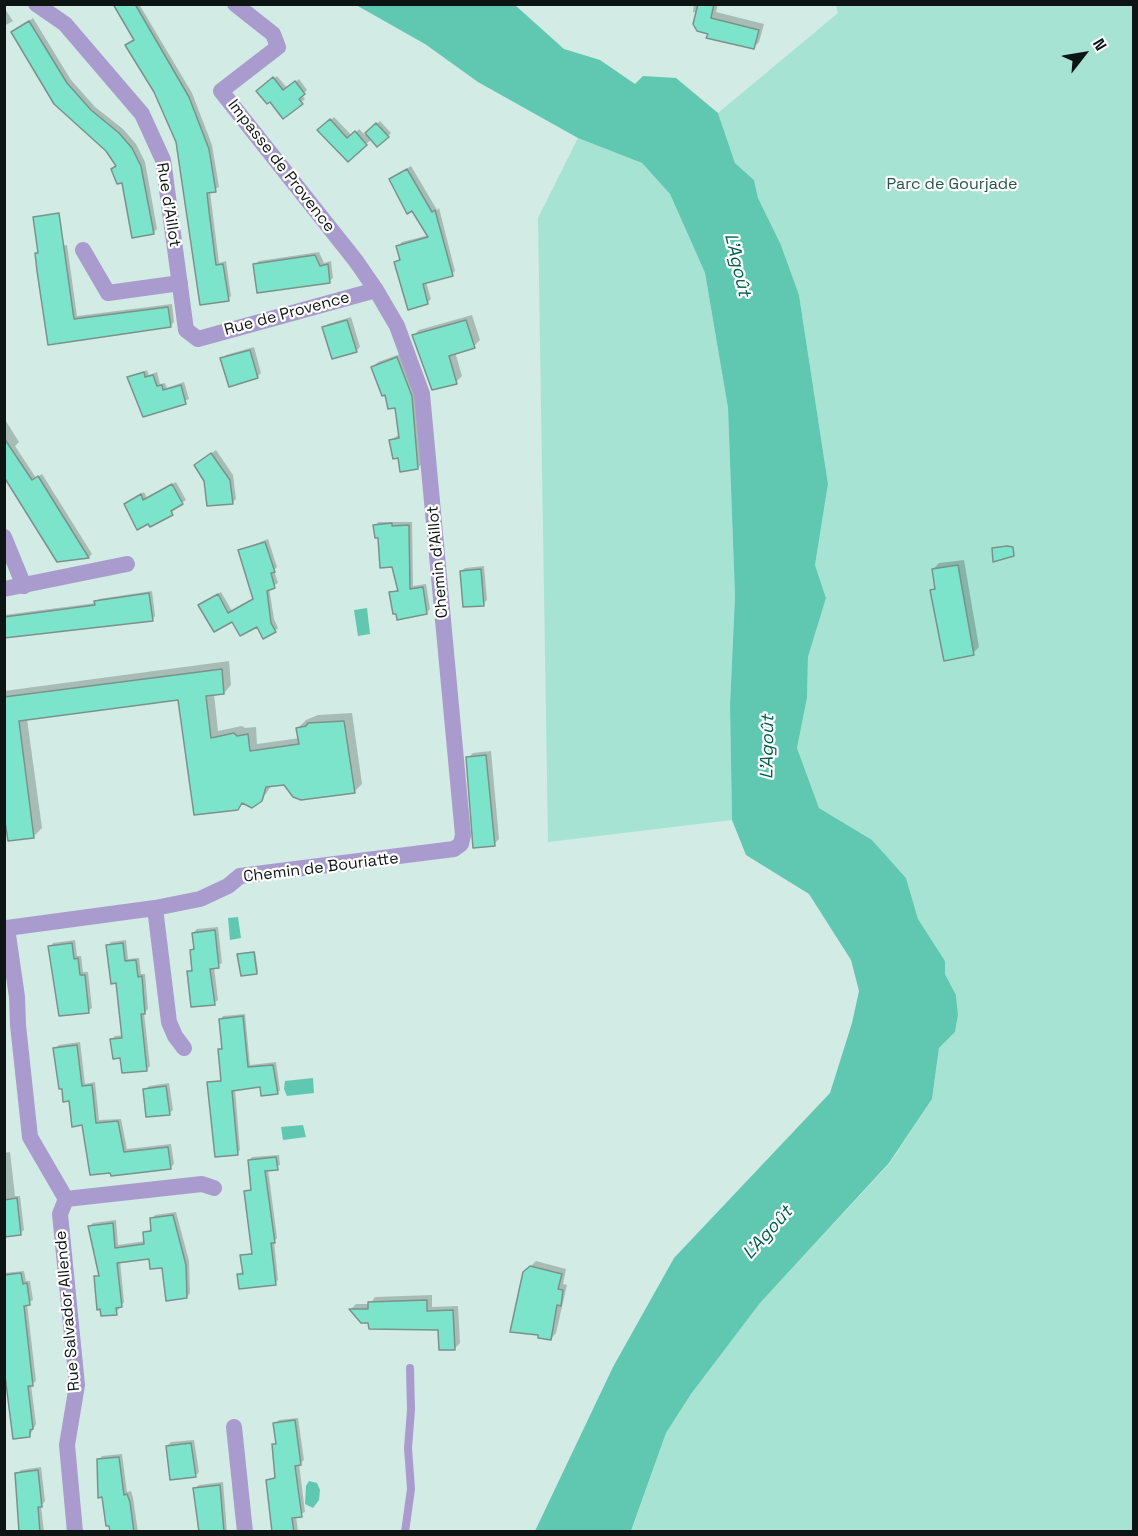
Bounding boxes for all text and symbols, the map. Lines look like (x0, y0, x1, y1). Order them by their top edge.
north arrow (1054, 24, 1114, 84)
text: N (1088, 34, 1112, 54)
street label: Impasse de Provence (223, 96, 339, 236)
street label: Rue d'Aillot (152, 161, 184, 249)
park label: Parc de Gourjade (887, 175, 1017, 195)
water label: L'Agoût (719, 231, 755, 299)
street label: Rue de Provence (222, 288, 352, 340)
street label: Chemin d'Aillot (424, 505, 452, 619)
water label: L'Agoût (757, 715, 779, 779)
street label: Chemin de Bouriatte (242, 849, 400, 887)
water label: L'Agoût (738, 1202, 798, 1264)
street label: Rue Salvador Allende (51, 1230, 85, 1392)

